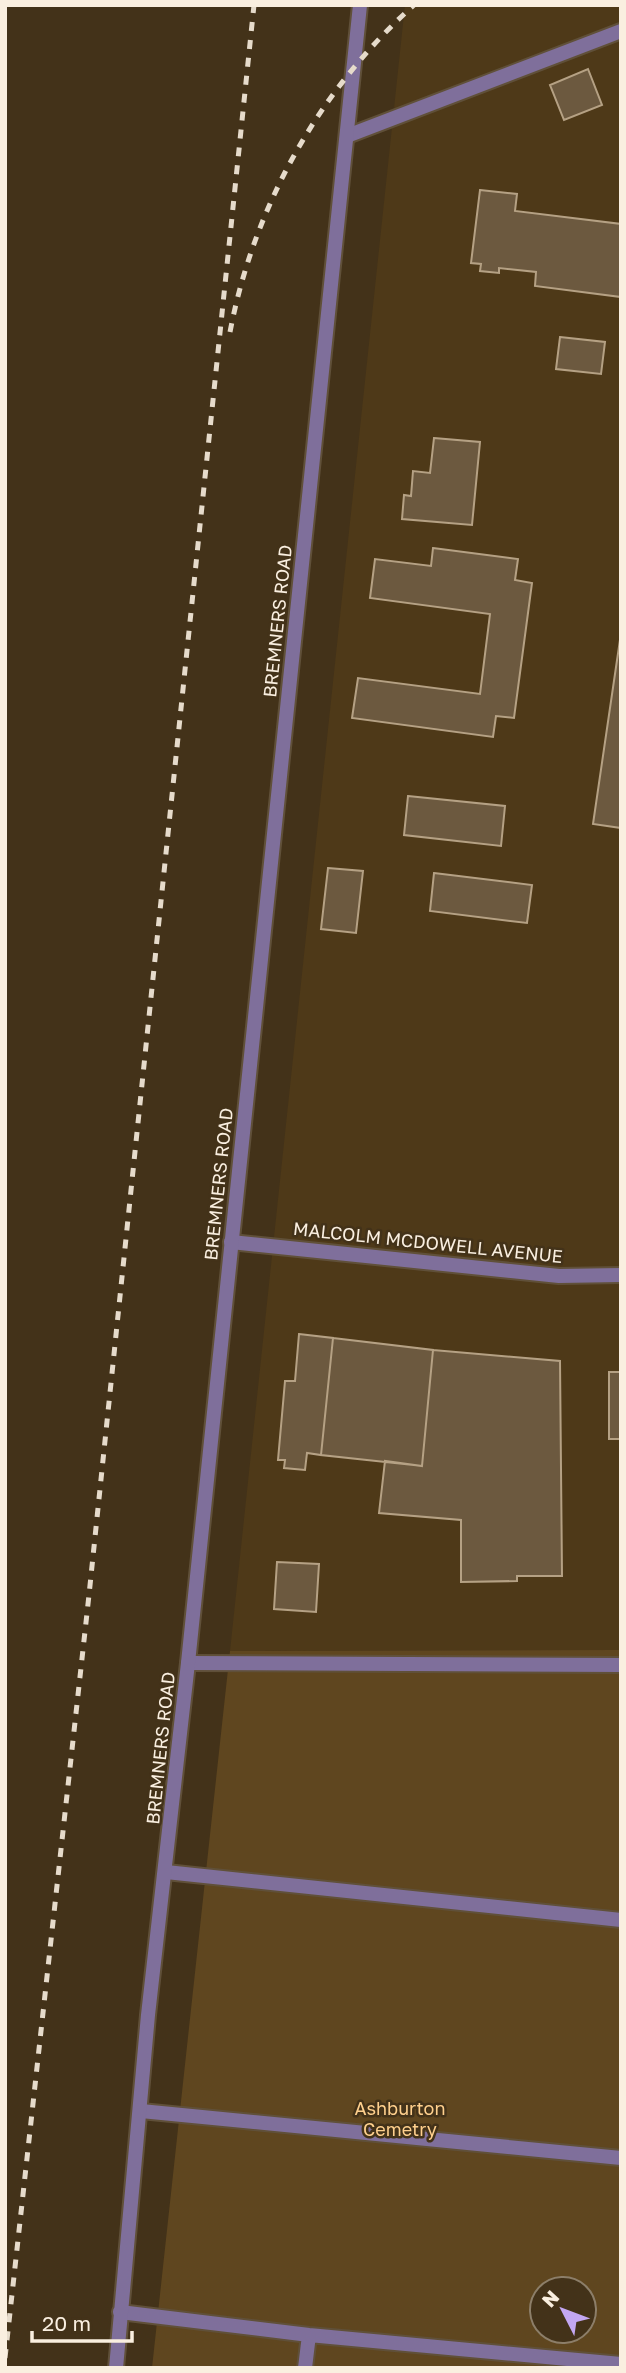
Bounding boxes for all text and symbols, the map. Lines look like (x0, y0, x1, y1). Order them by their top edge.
street label: BREMNERS ROAD (258, 543, 296, 699)
street label: BREMNERS ROAD (199, 1106, 237, 1262)
street label: MALCOLM MCDOWELL AVENUE (292, 1217, 564, 1267)
street label: BREMNERS ROAD (141, 1670, 179, 1826)
park label: Ashburton Cemetry (355, 2097, 446, 2140)
north arrow (528, 2275, 598, 2345)
text: N (537, 2285, 563, 2311)
scale bar (32, 2300, 131, 2344)
text: 20 m (42, 2310, 91, 2336)

